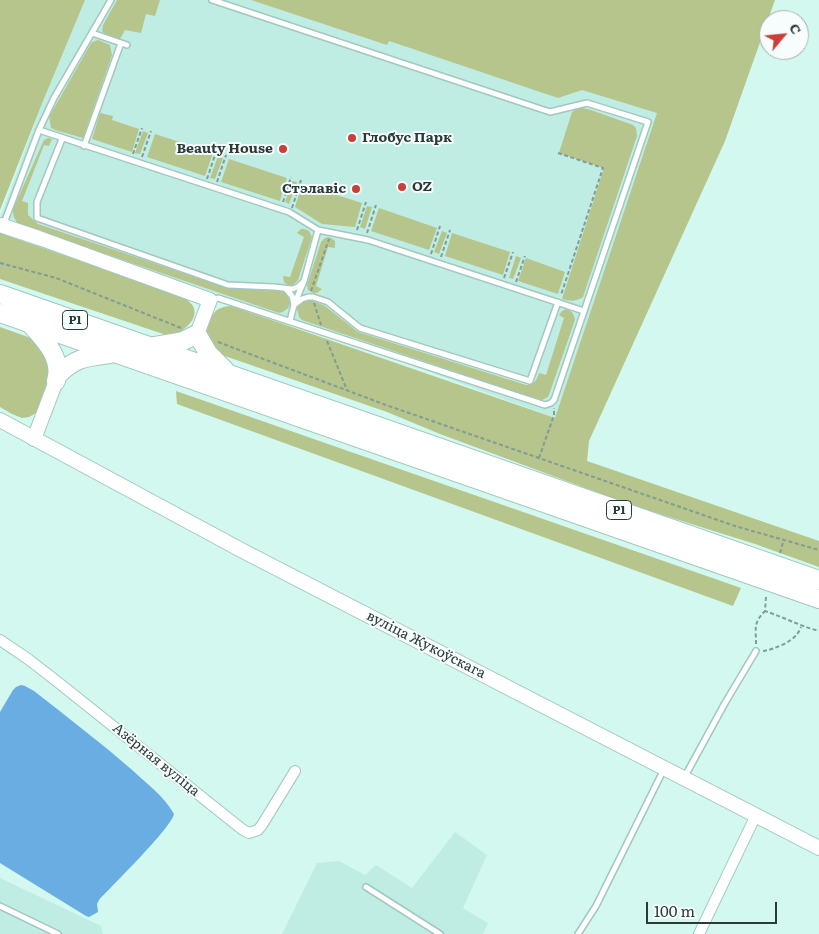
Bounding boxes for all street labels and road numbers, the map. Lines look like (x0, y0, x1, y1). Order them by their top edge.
road number: Р1 (62, 310, 88, 330)
road number: Р1 (606, 500, 632, 520)
street label: вуліца Жукоўскага (364, 608, 488, 682)
street label: Азёрная вуліца (109, 720, 203, 800)

